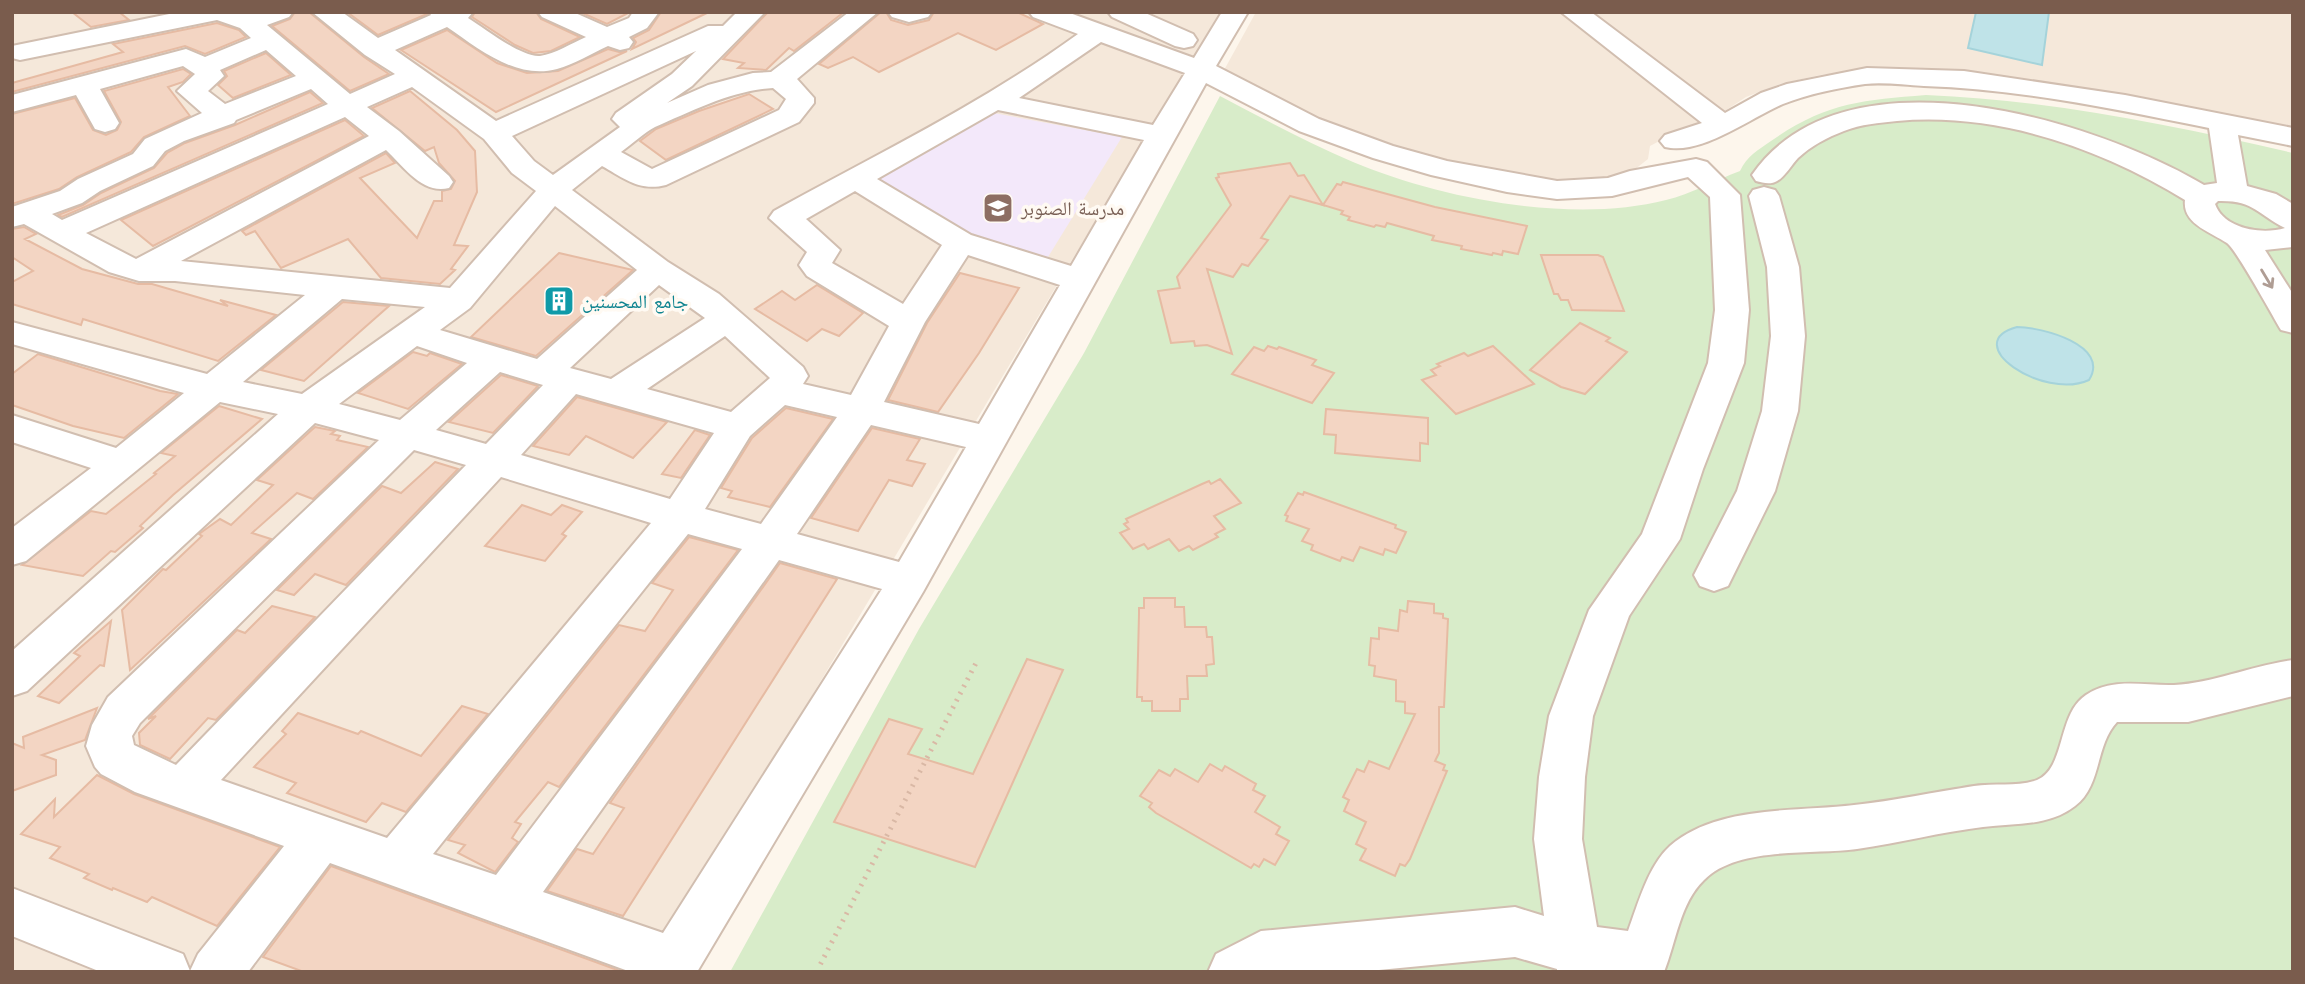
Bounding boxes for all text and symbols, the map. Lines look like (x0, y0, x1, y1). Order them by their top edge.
school or university icon: مدرسة الصنوبر (981, 191, 1015, 225)
place label: مدرسة الصنوبر (1020, 197, 1124, 220)
one-way arrow (2260, 269, 2274, 289)
building icon: جامع المحسنين (542, 284, 576, 318)
place label: جامع المحسنين (582, 290, 688, 314)

